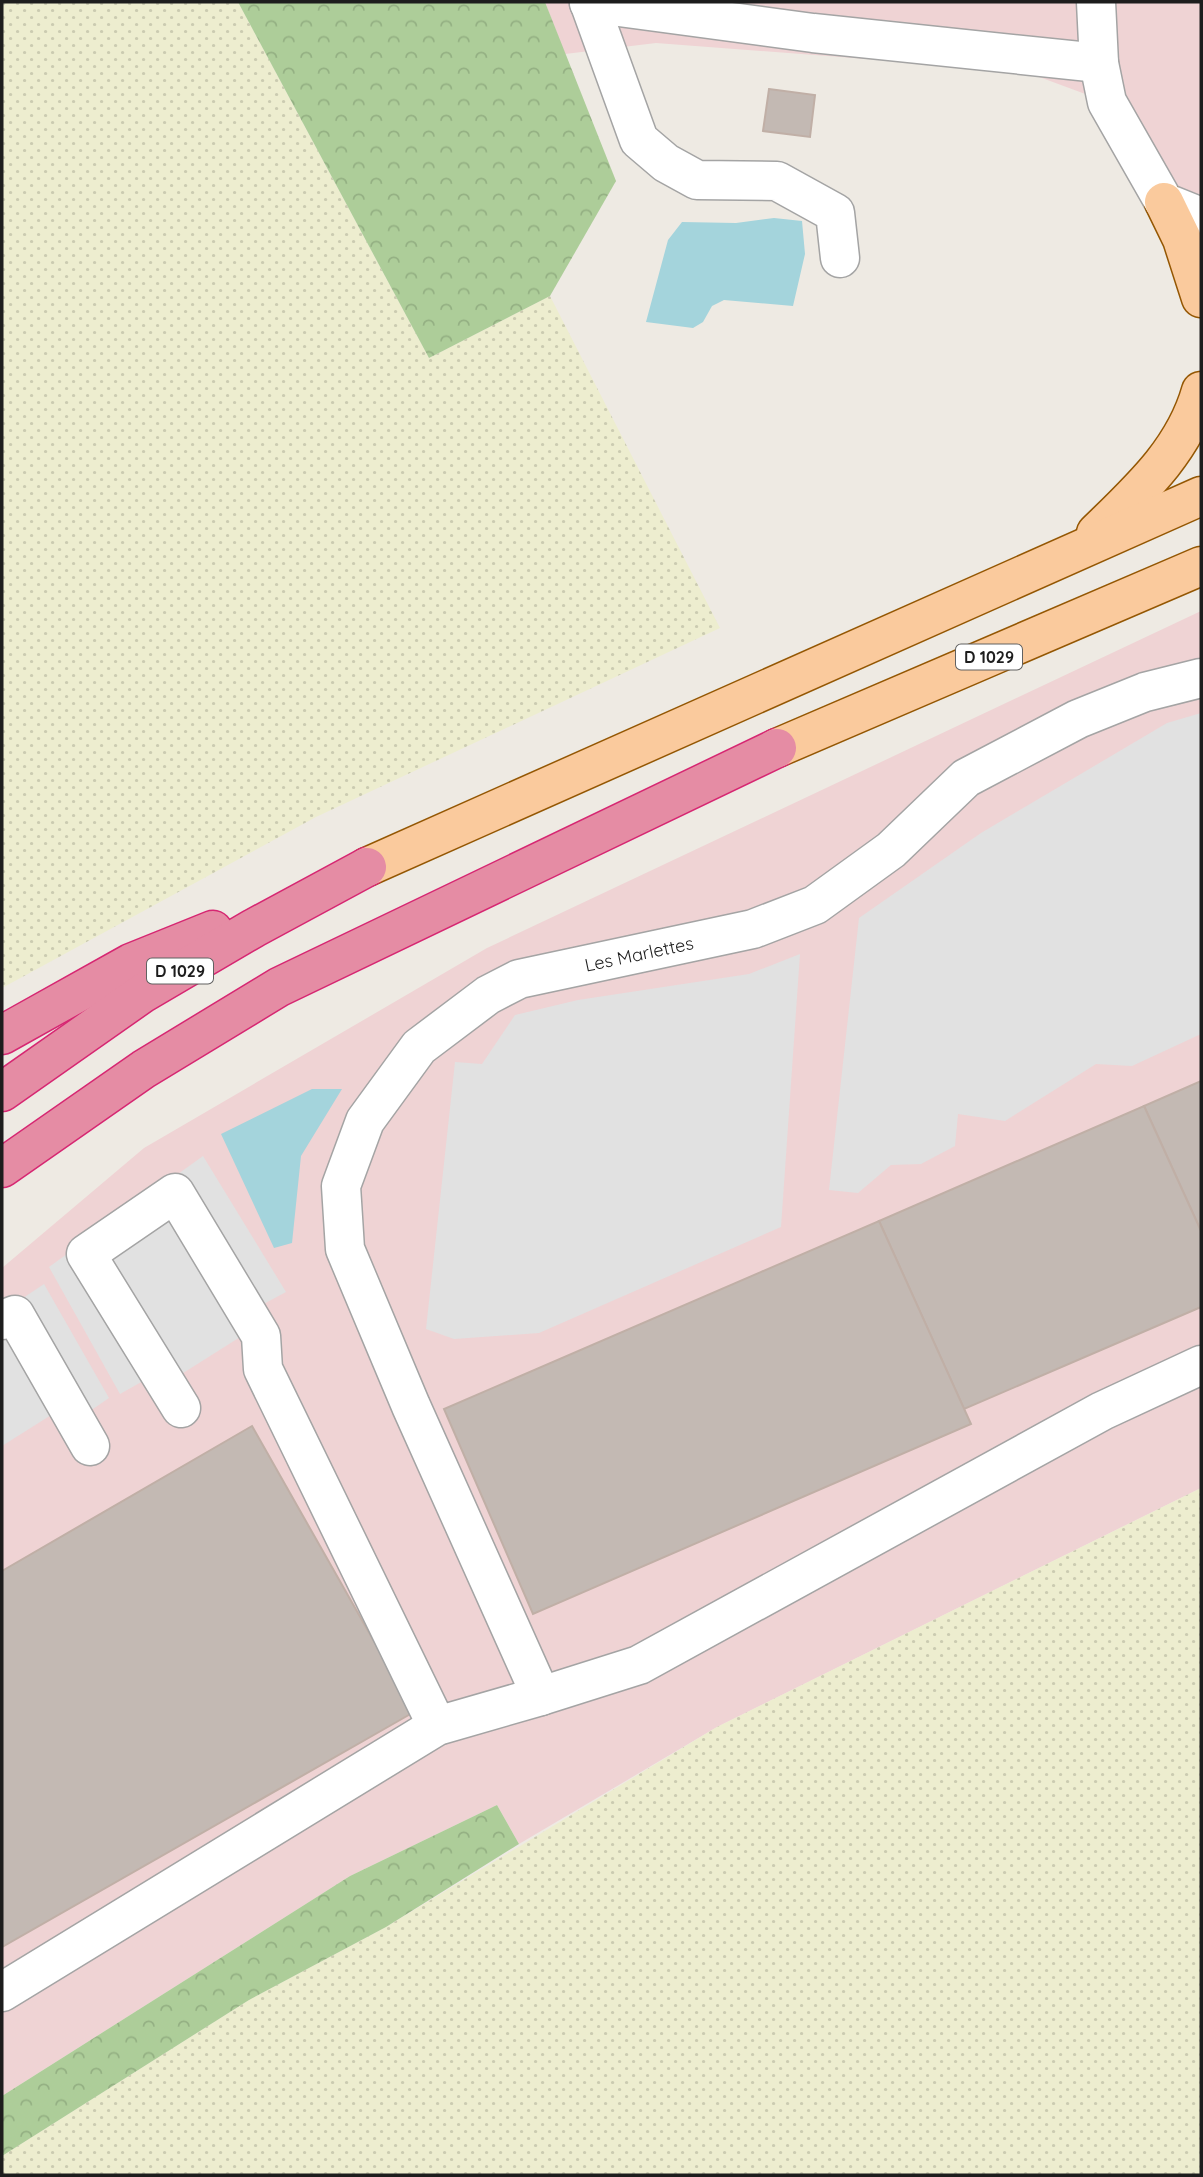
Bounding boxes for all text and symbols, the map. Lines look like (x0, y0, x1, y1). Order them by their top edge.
road number: D 1029 (956, 644, 1022, 670)
street label: Les Marlettes (582, 931, 696, 977)
road number: D 1029 (147, 959, 213, 984)

